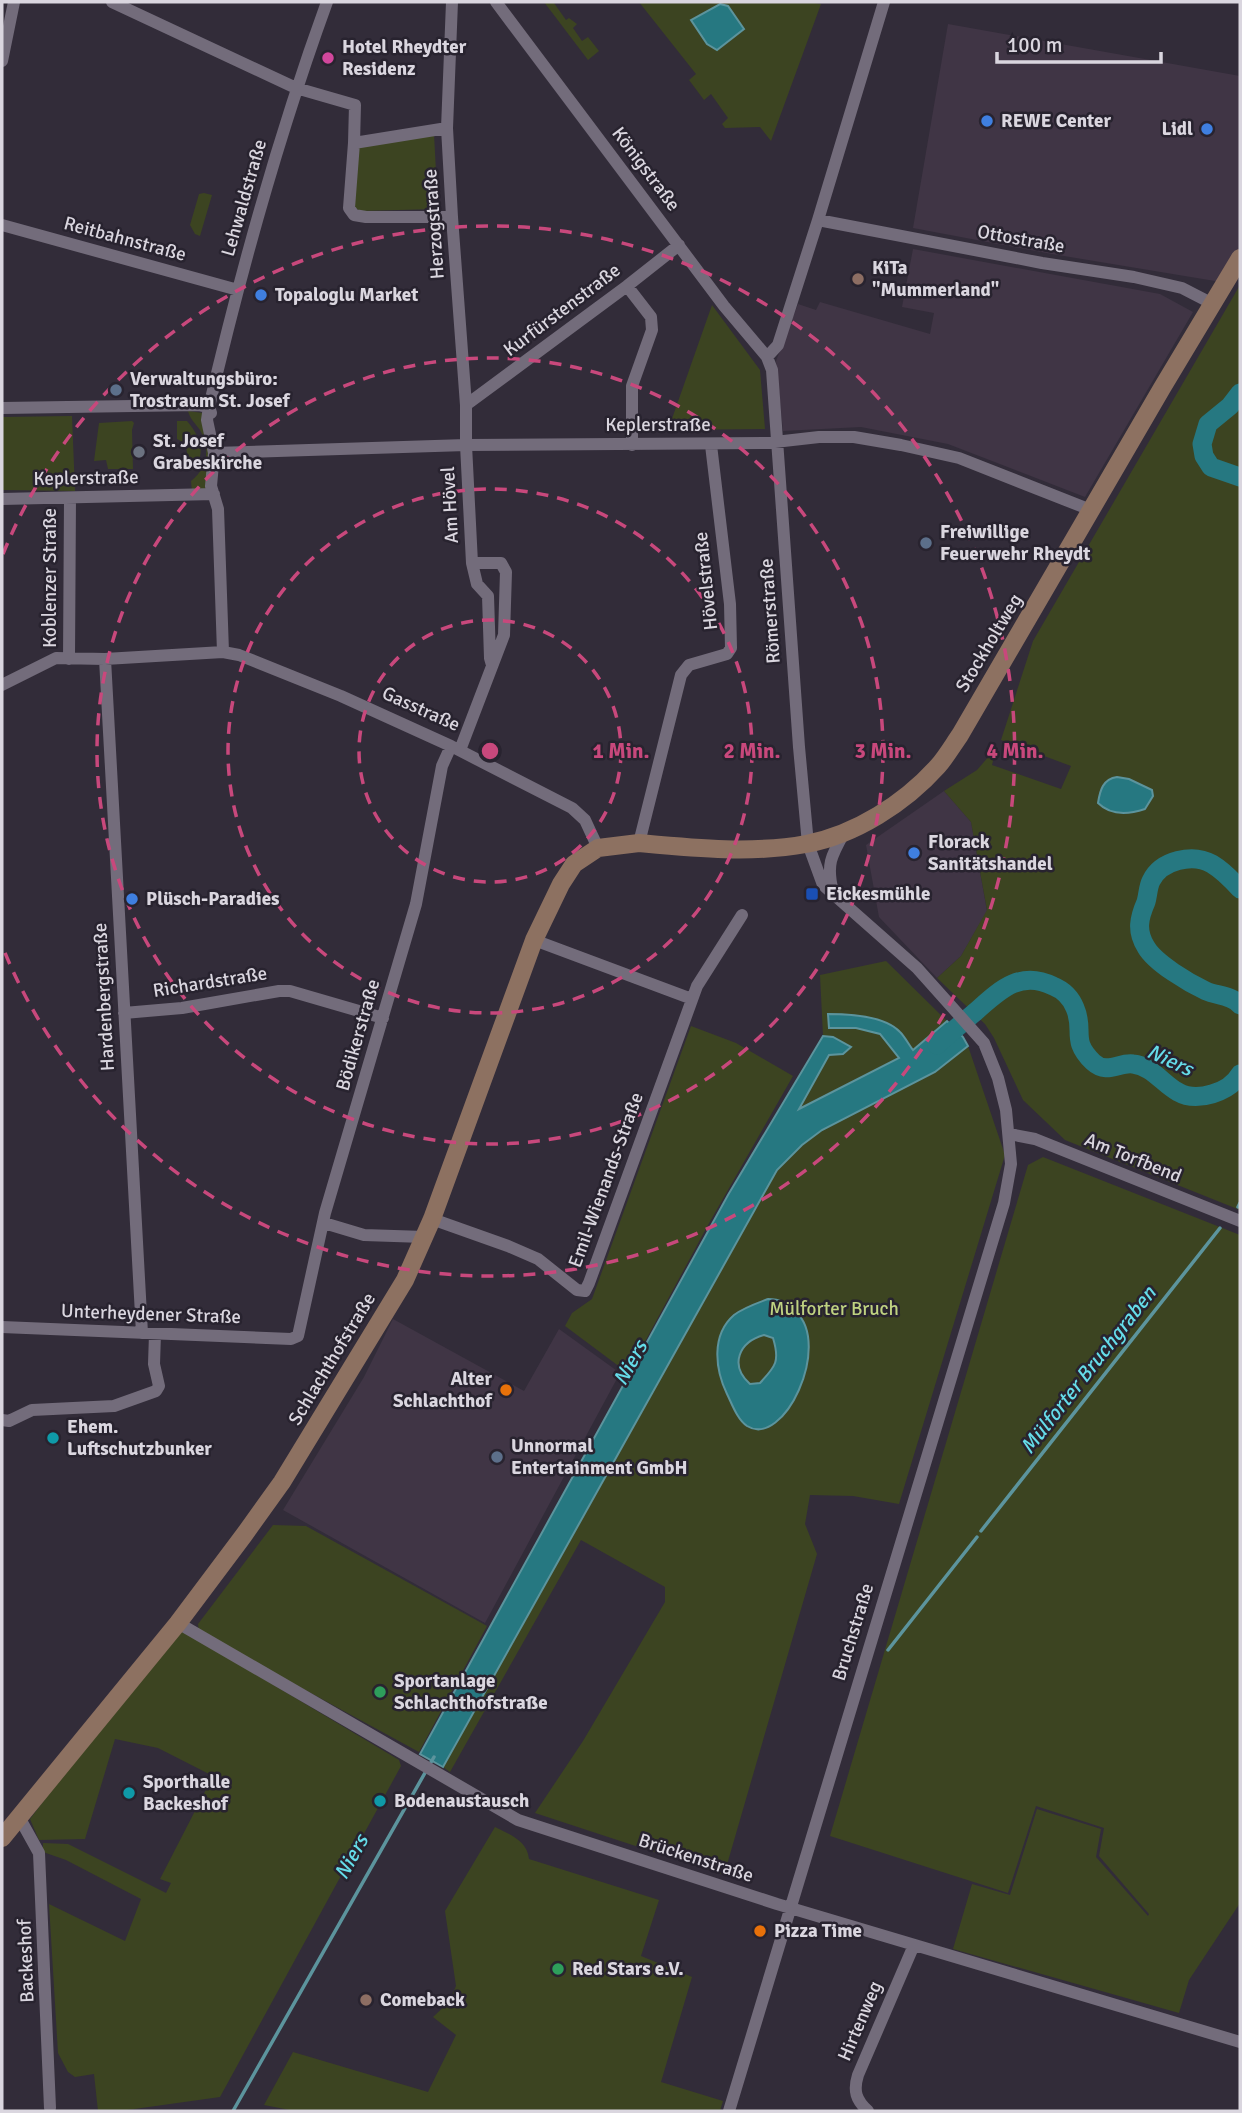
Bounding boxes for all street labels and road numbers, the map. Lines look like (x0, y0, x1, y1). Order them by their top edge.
street label: Königstraße (607, 122, 685, 216)
street label: Lehwaldstraße (216, 137, 272, 259)
street label: Herzogstraße (418, 168, 450, 280)
street label: Reitbahnstraße (61, 211, 189, 267)
street label: Ottostraße (975, 220, 1067, 258)
street label: Kurfürstenstraße (499, 258, 625, 362)
street label: Keplerstraße (605, 413, 711, 437)
street label: Keplerstraße (33, 465, 139, 491)
street label: Am Hövel (436, 466, 464, 544)
street label: Koblenzer Straße (38, 508, 62, 648)
street label: Hövelstraße (689, 531, 723, 631)
street label: Römerstraße (754, 558, 786, 664)
street label: Stockholtweg (950, 589, 1028, 697)
street label: Gasstraße (378, 681, 464, 737)
street label: Hardenbergstraße (88, 922, 120, 1072)
street label: Richardstraße (151, 961, 269, 1003)
street label: Bödikerstraße (331, 976, 385, 1094)
street label: Emil-Wienands-Straße (563, 1089, 649, 1271)
street label: Am Torfbend (1081, 1128, 1185, 1188)
street label: Schlachthofstraße (283, 1288, 381, 1430)
street label: Unterheydener Straße (61, 1299, 241, 1329)
street label: Bruchstraße (827, 1580, 879, 1684)
street label: Brückenstraße (636, 1828, 756, 1888)
street label: Backeshof (12, 1917, 39, 2003)
street label: Hirtenweg (832, 1977, 888, 2065)

